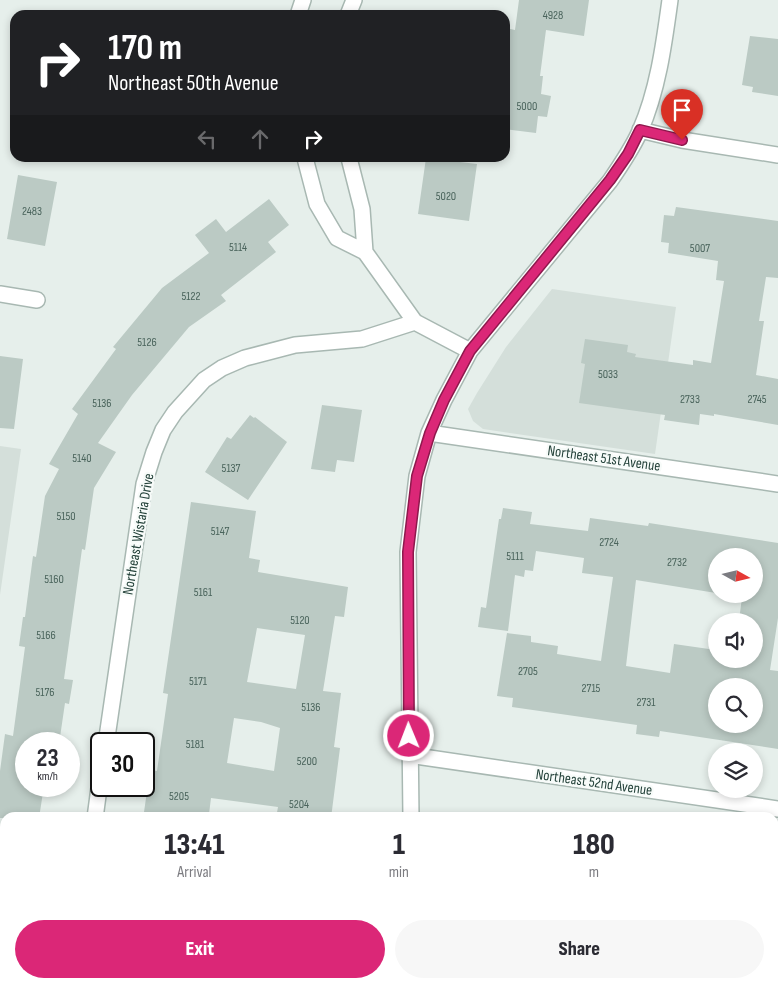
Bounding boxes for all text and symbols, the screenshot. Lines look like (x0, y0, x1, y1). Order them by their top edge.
house number: 4928 (543, 8, 563, 23)
text: 170 m (108, 27, 182, 70)
icon: right (25, 30, 90, 95)
text: Northeast 50th Avenue (108, 70, 279, 97)
pin (661, 89, 703, 140)
icon: arrive (668, 96, 696, 124)
house number: 5000 (517, 99, 537, 114)
icon: left (193, 125, 221, 153)
icon: ahead (246, 125, 274, 153)
icon: right (299, 125, 327, 153)
house number: 5020 (436, 189, 456, 204)
house number: 2483 (22, 204, 42, 219)
house number: 5114 (229, 240, 247, 255)
house number: 5007 (690, 241, 710, 256)
house number: 5122 (181, 289, 201, 304)
house number: 5126 (137, 335, 157, 350)
house number: 5033 (598, 367, 618, 382)
house number: 2733 (680, 392, 700, 407)
house number: 2745 (748, 392, 767, 407)
house number: 5136 (92, 396, 112, 411)
street label: Northeast 51st Avenue (546, 441, 662, 476)
house number: 5140 (72, 451, 92, 466)
house number: 5137 (222, 461, 241, 476)
street label: Northeast Wistaria Drive (118, 472, 159, 596)
house number: 5150 (56, 509, 76, 524)
house number: 5147 (211, 524, 230, 539)
house number: 2724 (599, 535, 619, 550)
north arrow (708, 548, 762, 602)
map controls (708, 548, 763, 798)
house number: 5111 (506, 549, 525, 564)
house number: 2732 (667, 555, 687, 570)
house number: 5160 (44, 572, 64, 587)
house number: 5161 (194, 585, 213, 600)
house number: 5120 (290, 613, 310, 628)
button: sound (708, 613, 763, 668)
house number: 5166 (36, 628, 56, 643)
house number: 2705 (518, 664, 538, 679)
house number: 5171 (189, 674, 208, 689)
button: search (708, 678, 763, 733)
house number: 2715 (582, 681, 601, 696)
house number: 5176 (35, 685, 55, 700)
house number: 2731 (637, 695, 656, 710)
house number: 5136 (301, 700, 321, 715)
position arrow (382, 709, 434, 761)
speed limit sign: 30 (90, 732, 155, 797)
house number: 5181 (186, 737, 205, 752)
text: 23 (36, 743, 59, 774)
button: layers (708, 743, 763, 798)
house number: 5200 (297, 754, 317, 769)
street label: Northeast 52nd Avenue (534, 765, 653, 800)
text: km/h (37, 769, 58, 784)
house number: 5205 (169, 789, 189, 804)
house number: 5204 (289, 797, 309, 812)
text: 13:41 (164, 827, 224, 863)
text: 1 (393, 827, 405, 863)
text: 180 (573, 827, 615, 863)
text: Arrival (177, 863, 212, 882)
text: min (389, 863, 409, 882)
text: m (589, 863, 599, 882)
button: Exit (15, 920, 385, 978)
button: Share (395, 920, 764, 978)

